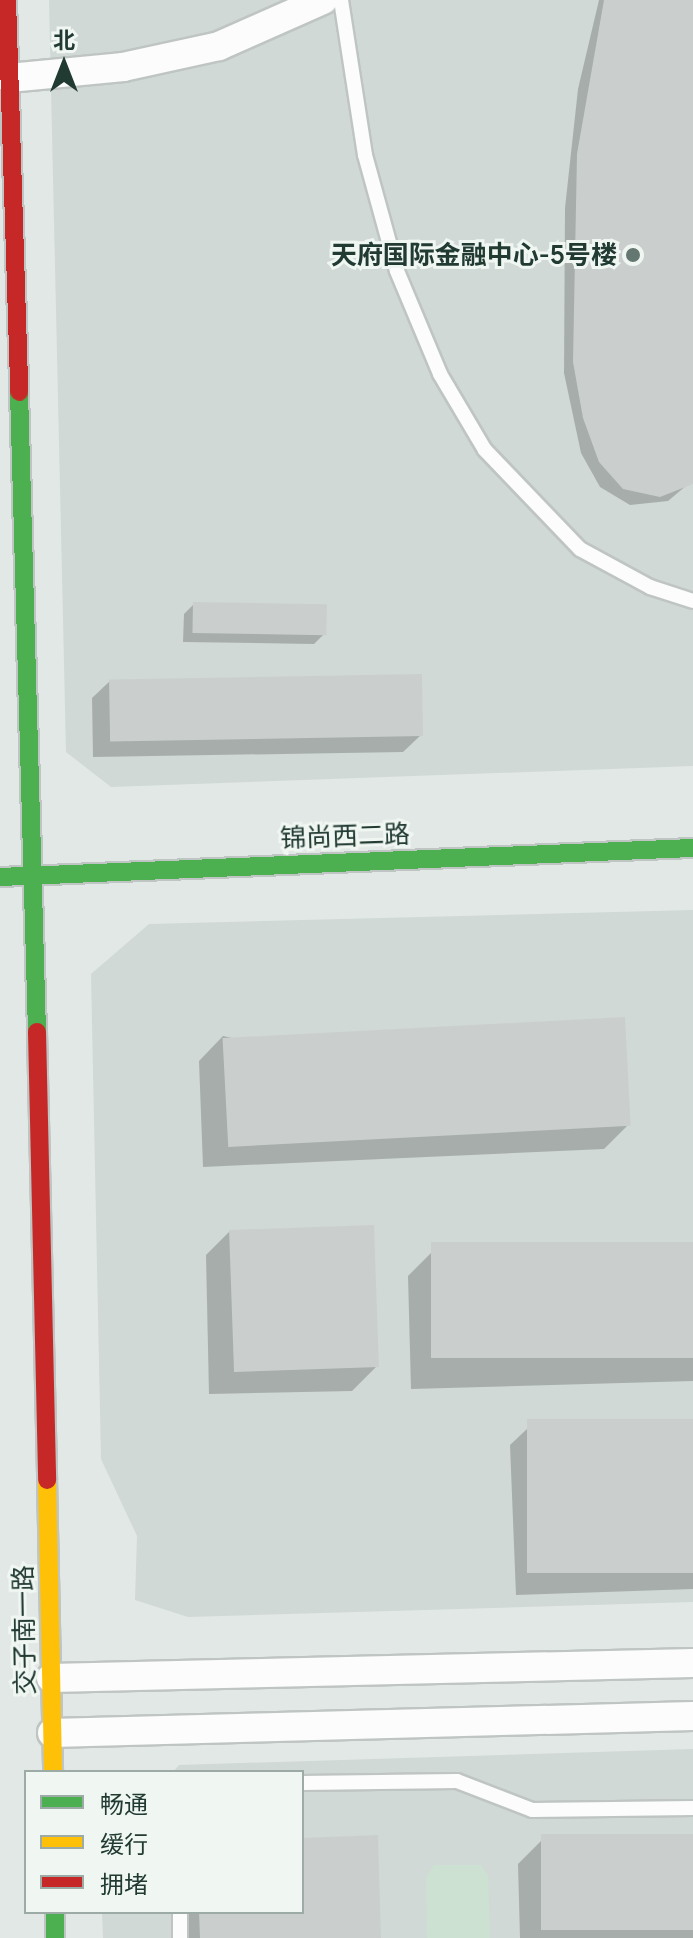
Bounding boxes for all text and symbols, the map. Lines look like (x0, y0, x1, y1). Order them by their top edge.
north arrow (24, 24, 104, 104)
text: 北 (53, 25, 75, 55)
place label: 天府国际金融中心-5号楼 (331, 239, 617, 271)
marker: 天府国际金融中心-5号楼 (624, 246, 642, 264)
street label: 锦尚西二路 (279, 818, 411, 854)
street label: 交子南一路 (7, 1565, 41, 1695)
legend (24, 1770, 304, 1914)
text: 畅通 (100, 1787, 148, 1820)
text: 缓行 (100, 1827, 148, 1860)
text: 拥堵 (100, 1867, 148, 1900)

